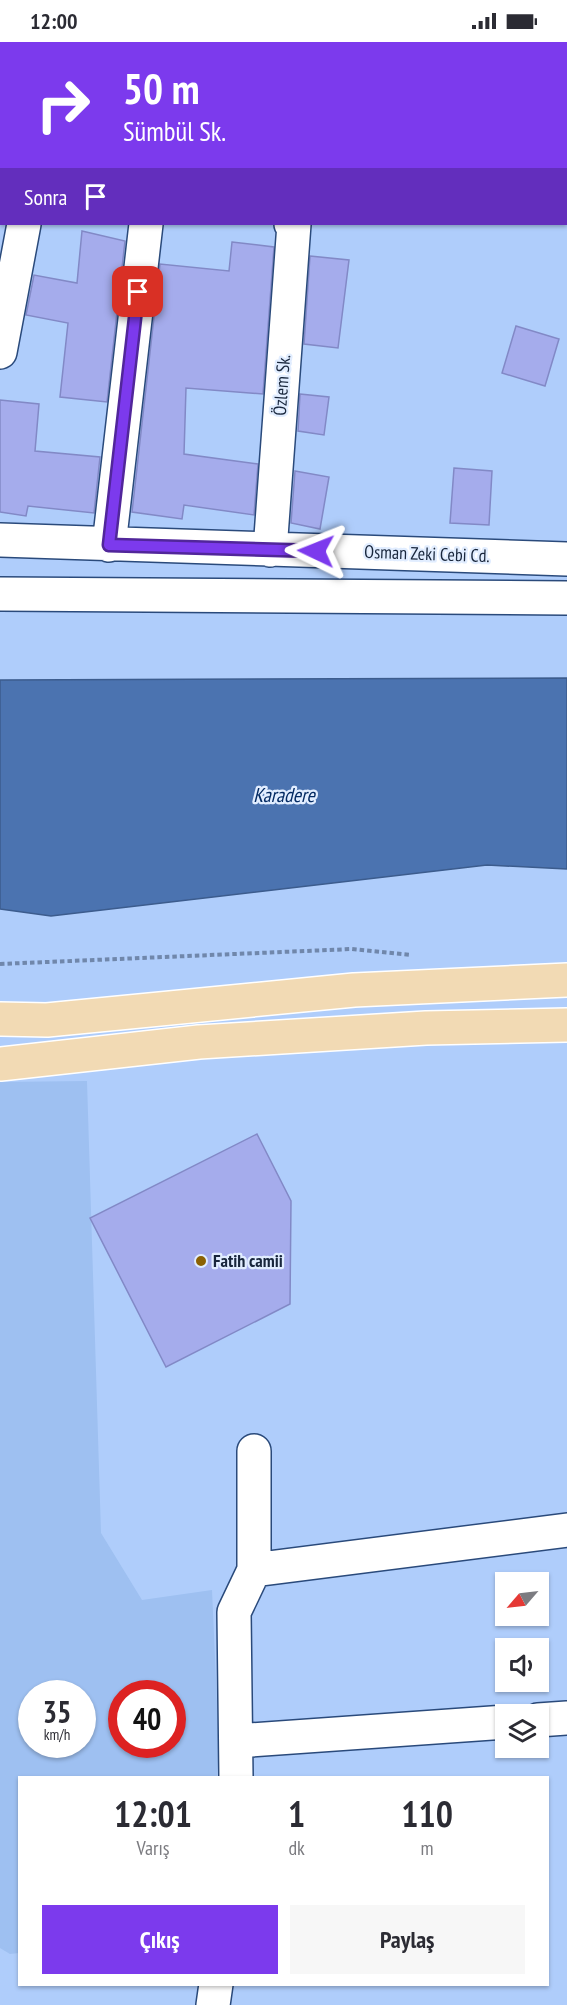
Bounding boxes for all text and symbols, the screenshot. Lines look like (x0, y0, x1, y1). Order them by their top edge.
text: 12:00 (30, 7, 78, 35)
text: 50 m (123, 61, 200, 116)
icon: right (24, 66, 102, 144)
text: Sümbül Sk. (123, 114, 226, 148)
icon: arrive (79, 180, 112, 213)
text: Sonra (24, 183, 67, 211)
pin (112, 266, 163, 317)
icon: arrive (121, 275, 154, 308)
street label: Özlem Sk. (268, 354, 295, 416)
position arrow (284, 519, 348, 583)
street label: Osman Zeki Cebi Cd. (364, 540, 490, 567)
water label: Karadere (253, 782, 317, 808)
place label: Fatih camii (213, 1249, 283, 1272)
marker: Fatih camii (194, 1254, 208, 1268)
north arrow (495, 1572, 549, 1626)
map controls (495, 1572, 549, 1758)
button: sound (495, 1638, 549, 1692)
speed limit sign: 40 (108, 1680, 186, 1758)
text: 35 (43, 1692, 71, 1731)
button: layers (495, 1704, 549, 1758)
text: km/h (44, 1725, 70, 1744)
text: 12:01 (114, 1790, 192, 1837)
text: 1 (288, 1790, 305, 1837)
text: 110 (401, 1790, 453, 1837)
text: Varış (136, 1835, 170, 1861)
text: dk (288, 1835, 305, 1861)
text: m (421, 1835, 434, 1861)
button: Çıkış (42, 1905, 278, 1974)
button: Paylaş (290, 1905, 525, 1974)

